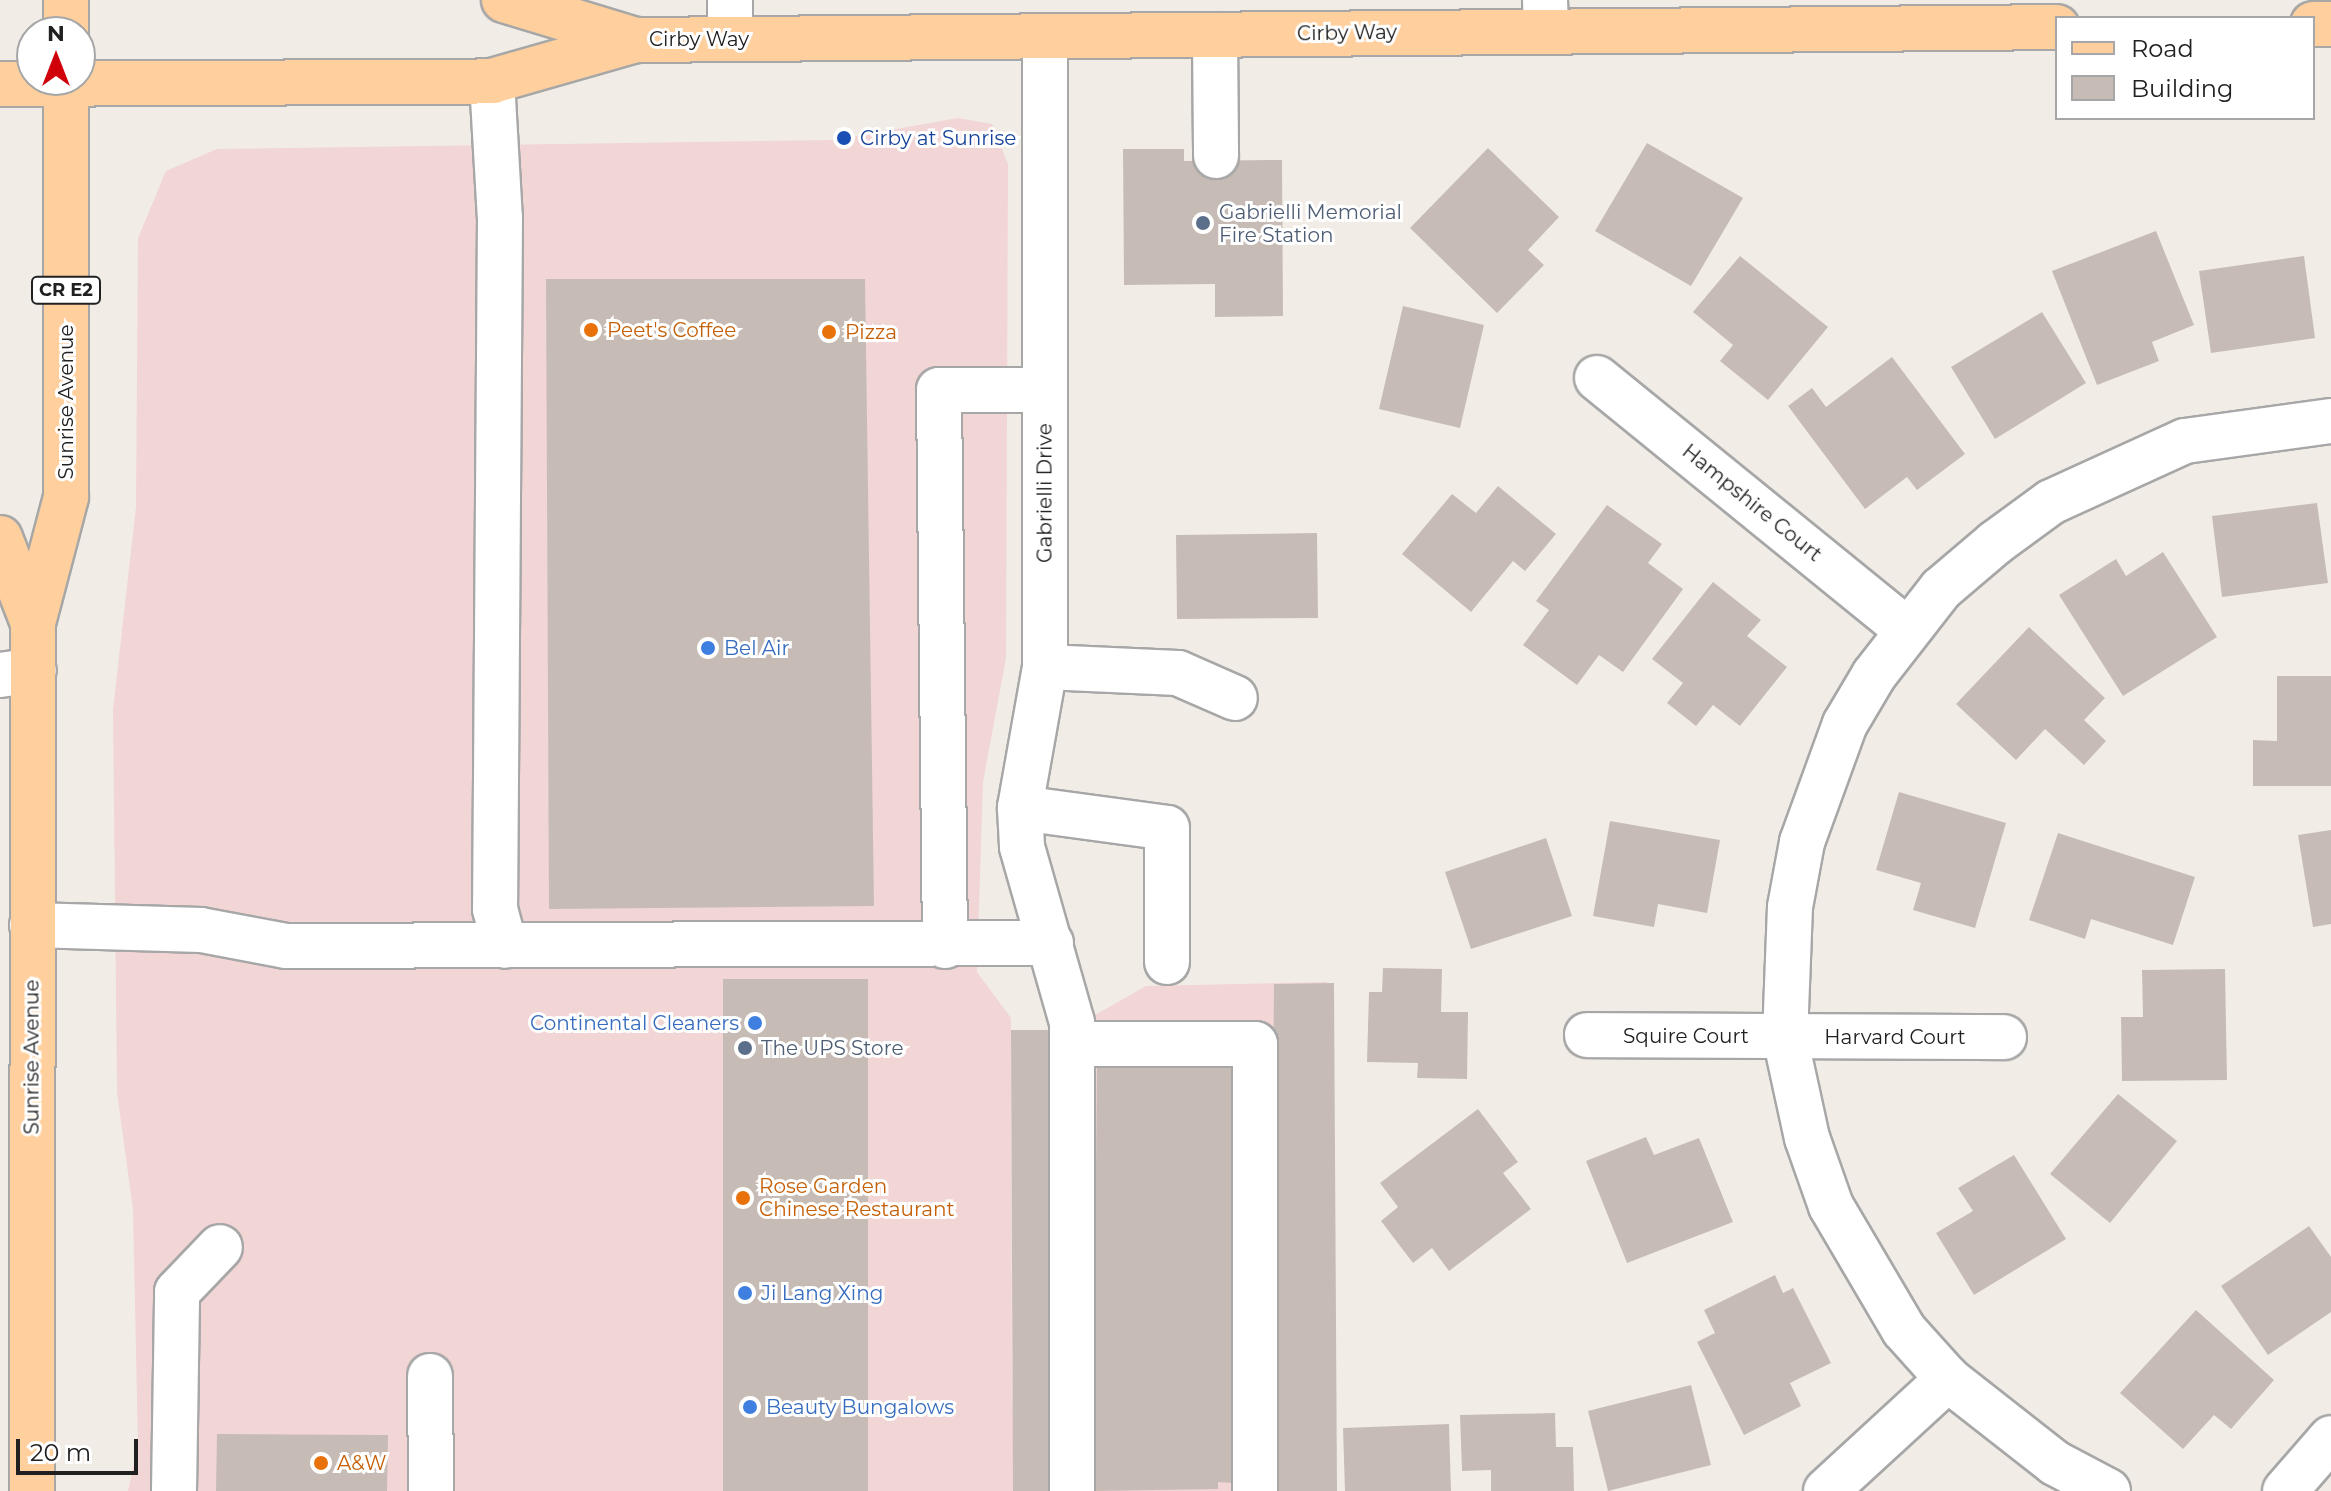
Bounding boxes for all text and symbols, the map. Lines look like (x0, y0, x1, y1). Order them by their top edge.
north arrow (16, 16, 96, 96)
legend (2055, 16, 2315, 120)
text: N (47, 20, 65, 47)
street label: Cirby Way (1297, 20, 1397, 46)
street label: Cirby Way (649, 27, 749, 51)
text: Road (2131, 34, 2194, 63)
text: Building (2131, 74, 2234, 103)
place label: Cirby at Sunrise (860, 126, 1016, 150)
marker: Cirby at Sunrise (835, 129, 853, 147)
place label: Gabrielli Memorial Fire Station (1219, 200, 1402, 247)
marker: Gabrielli Memorial Fire Station (1194, 214, 1212, 232)
road number: CR E2 (30, 276, 102, 304)
place label: Peet's Coffee (607, 318, 736, 342)
place label: Pizza (845, 320, 897, 344)
marker: Peet's Coffee (582, 321, 600, 339)
marker: Pizza (820, 323, 838, 341)
street label: Sunrise Avenue (54, 324, 78, 480)
street label: Gabrielli Drive (1033, 423, 1057, 563)
street label: Hampshire Court (1677, 439, 1827, 567)
place label: Bel Air (724, 636, 790, 660)
marker: Bel Air (699, 639, 717, 657)
street label: Sunrise Avenue (20, 979, 44, 1135)
place label: Continental Cleaners (530, 1011, 739, 1035)
marker: Continental Cleaners (746, 1014, 764, 1032)
street label: Squire Court (1623, 1024, 1749, 1048)
street label: Harvard Court (1824, 1025, 1966, 1049)
place label: The UPS Store (761, 1036, 903, 1060)
marker: The UPS Store (736, 1039, 754, 1057)
place label: Rose Garden Chinese Restaurant (759, 1174, 955, 1221)
marker: Rose Garden Chinese Restaurant (734, 1189, 752, 1207)
place label: Ji Lang Xing (761, 1281, 883, 1305)
marker: Ji Lang Xing (736, 1284, 754, 1302)
place label: Beauty Bungalows (766, 1395, 954, 1419)
marker: Beauty Bungalows (741, 1398, 759, 1416)
scale bar (20, 1423, 142, 1473)
text: 20 m (30, 1438, 91, 1467)
place label: A&W (337, 1451, 387, 1475)
marker: A&W (312, 1454, 330, 1472)

